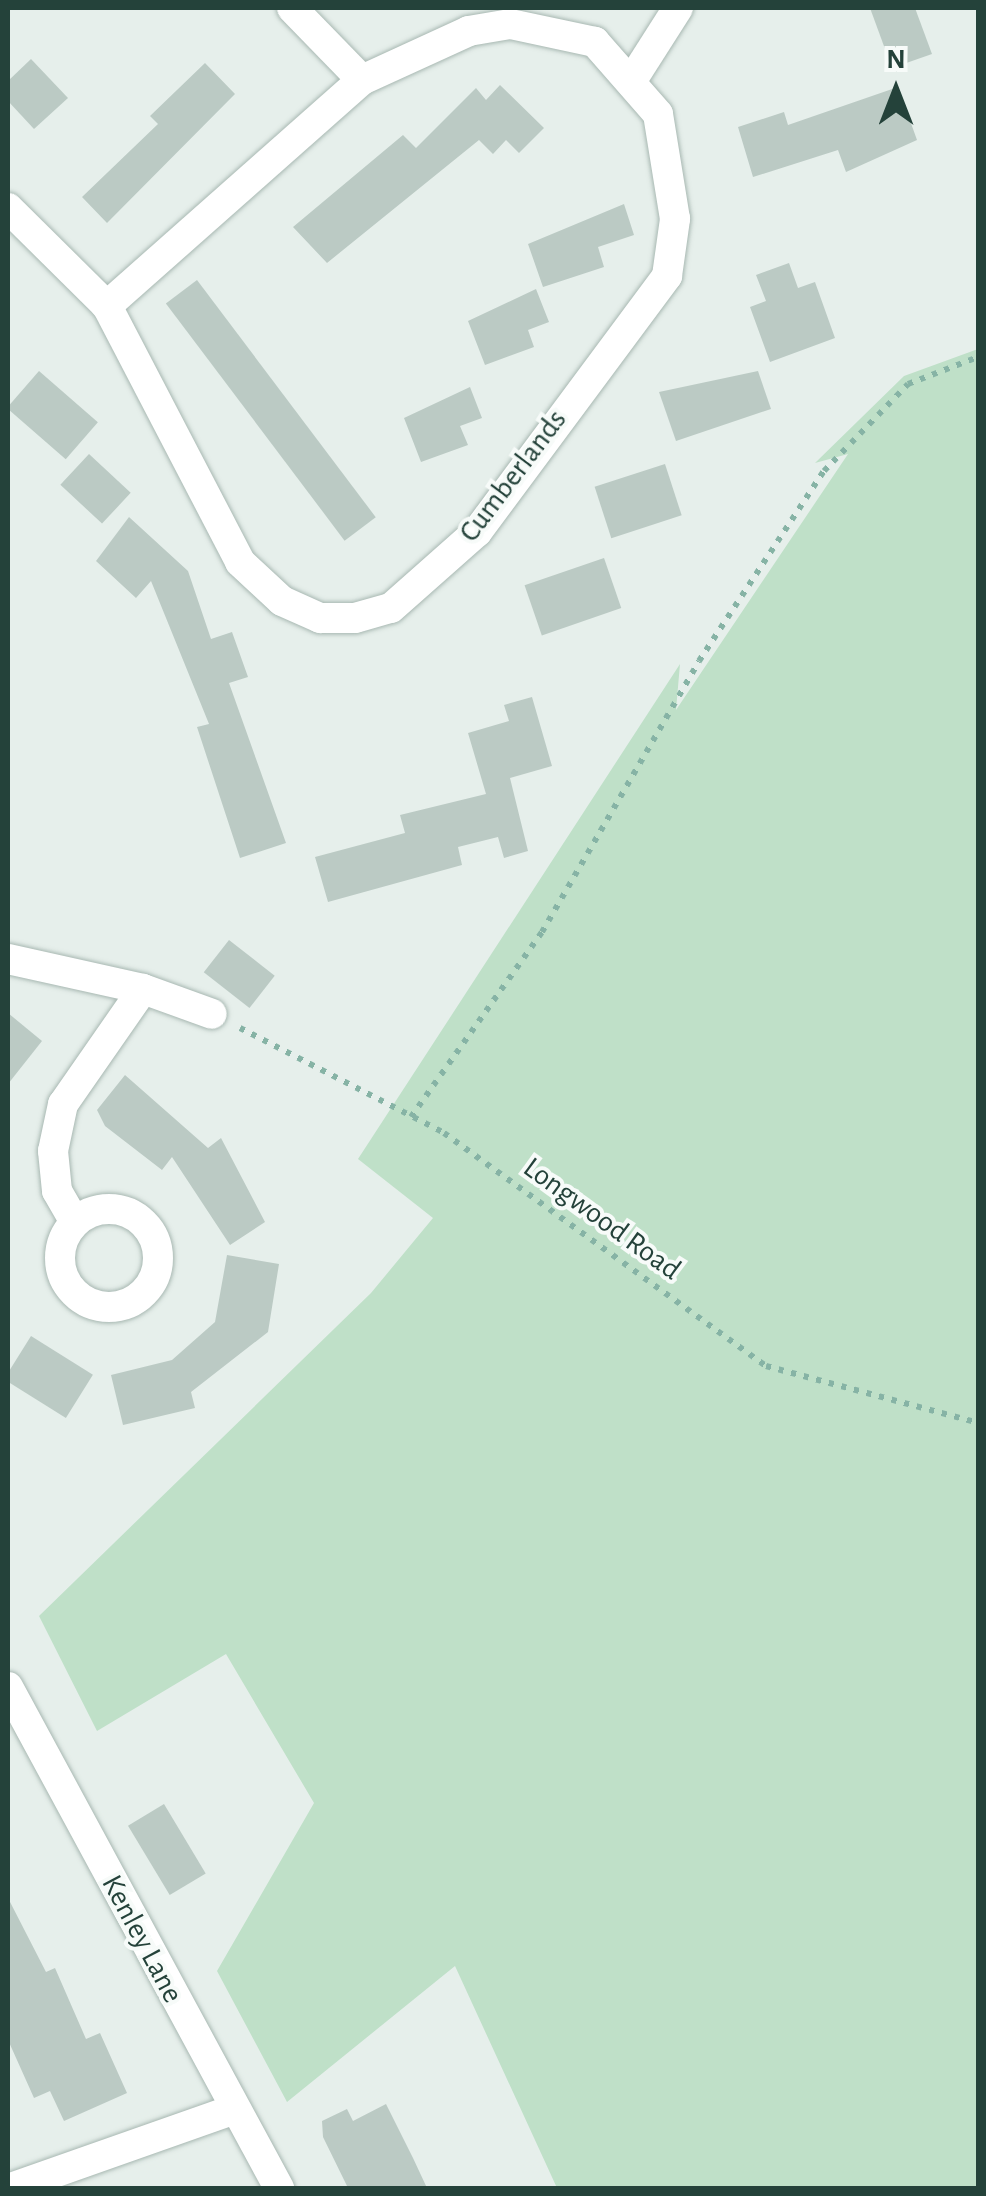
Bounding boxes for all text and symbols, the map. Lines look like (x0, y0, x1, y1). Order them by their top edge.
north arrow (846, 40, 946, 140)
text: N (886, 46, 906, 74)
street label: Cumberlands (452, 403, 574, 549)
street label: Longwood Road (516, 1150, 688, 1288)
street label: Kenley Lane (93, 1869, 191, 2009)

